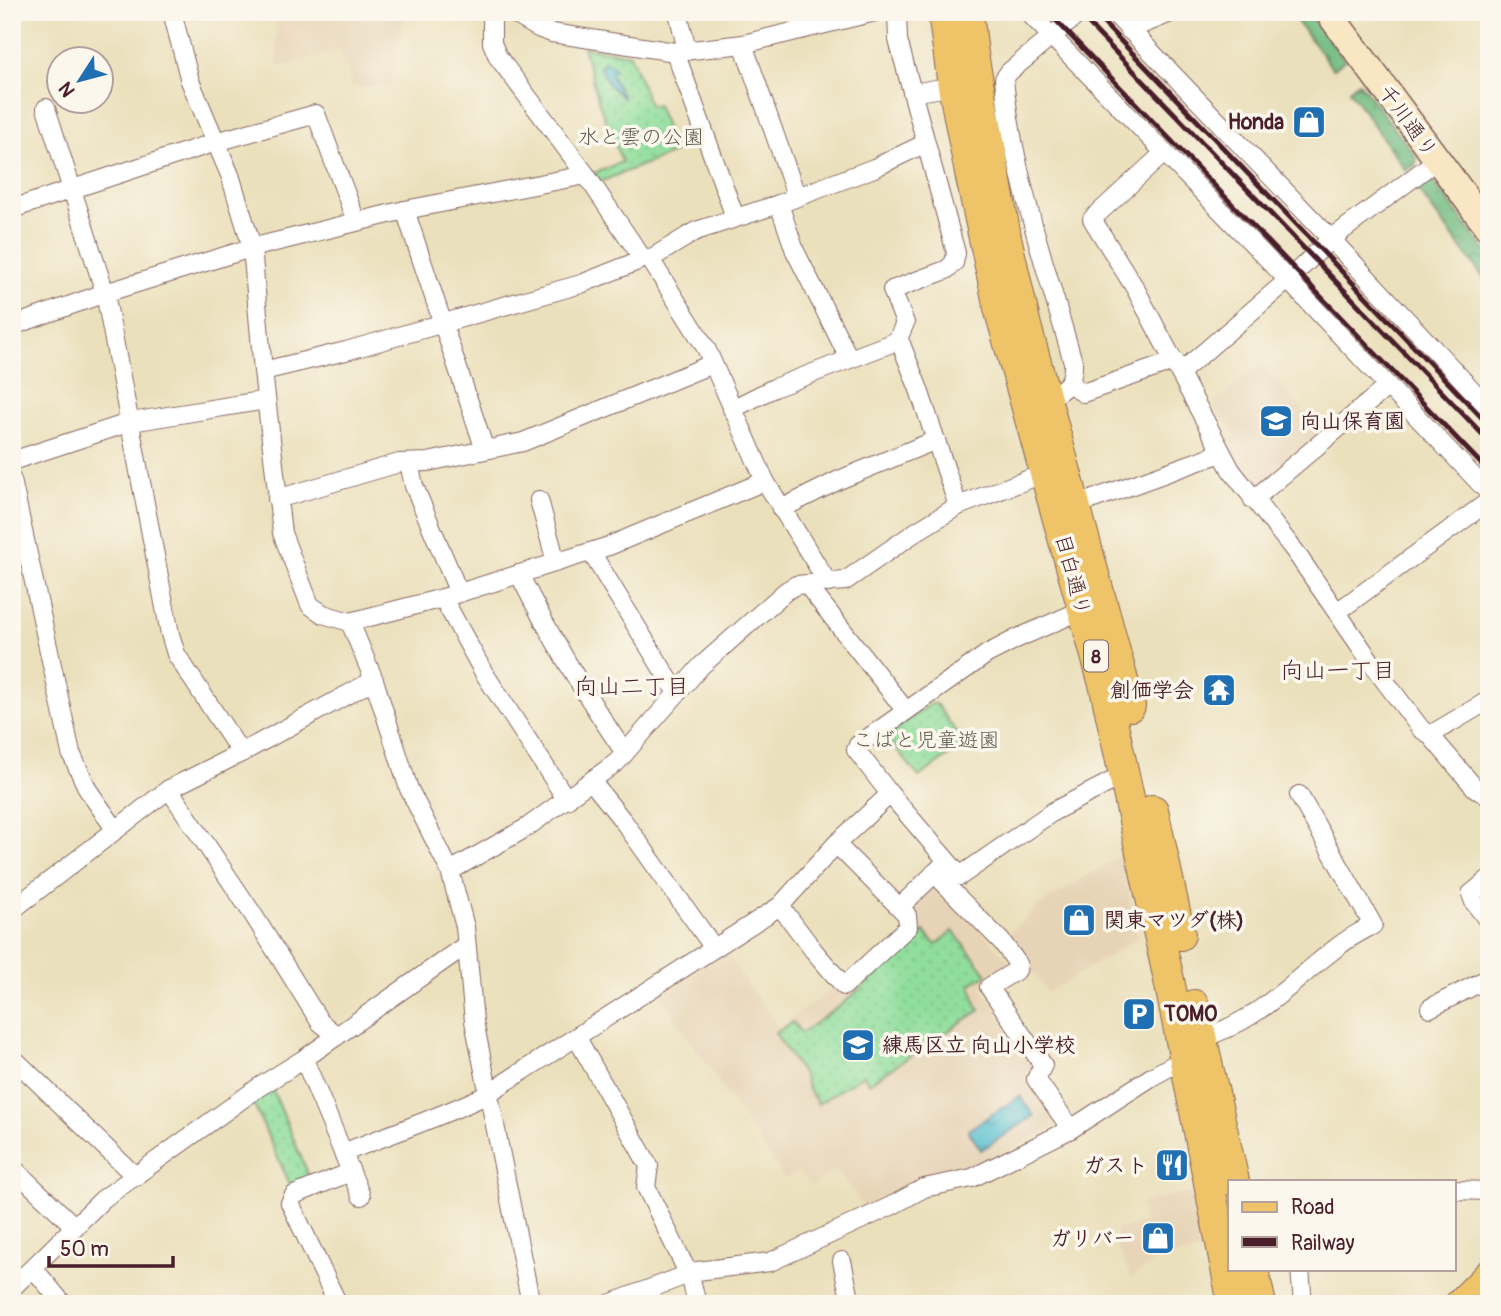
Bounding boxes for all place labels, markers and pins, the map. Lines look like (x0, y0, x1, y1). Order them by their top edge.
shop icon: Honda (1290, 103, 1328, 141)
place label: Honda (1228, 109, 1284, 136)
school or university icon: 向山保育園 (1257, 402, 1295, 440)
place label: 向山保育園 (1300, 408, 1405, 435)
temple icon: 創価学会 (1200, 671, 1238, 709)
place label: 創価学会 (1110, 677, 1194, 704)
shop icon: 関東マツダ(株) (1060, 901, 1098, 939)
place label: 関東マツダ(株) (1104, 907, 1244, 934)
parking icon: TOMO (1120, 995, 1158, 1033)
place label: TOMO (1163, 1001, 1217, 1028)
school or university icon: 練馬区立 向山小学校 (839, 1026, 877, 1064)
place label: 練馬区立 向山小学校 (882, 1032, 1076, 1059)
restaurant icon: ガスト (1153, 1146, 1191, 1184)
place label: ガスト (1083, 1152, 1148, 1179)
shop icon: ガリバー (1139, 1219, 1177, 1257)
place label: ガリバー (1050, 1225, 1134, 1252)

